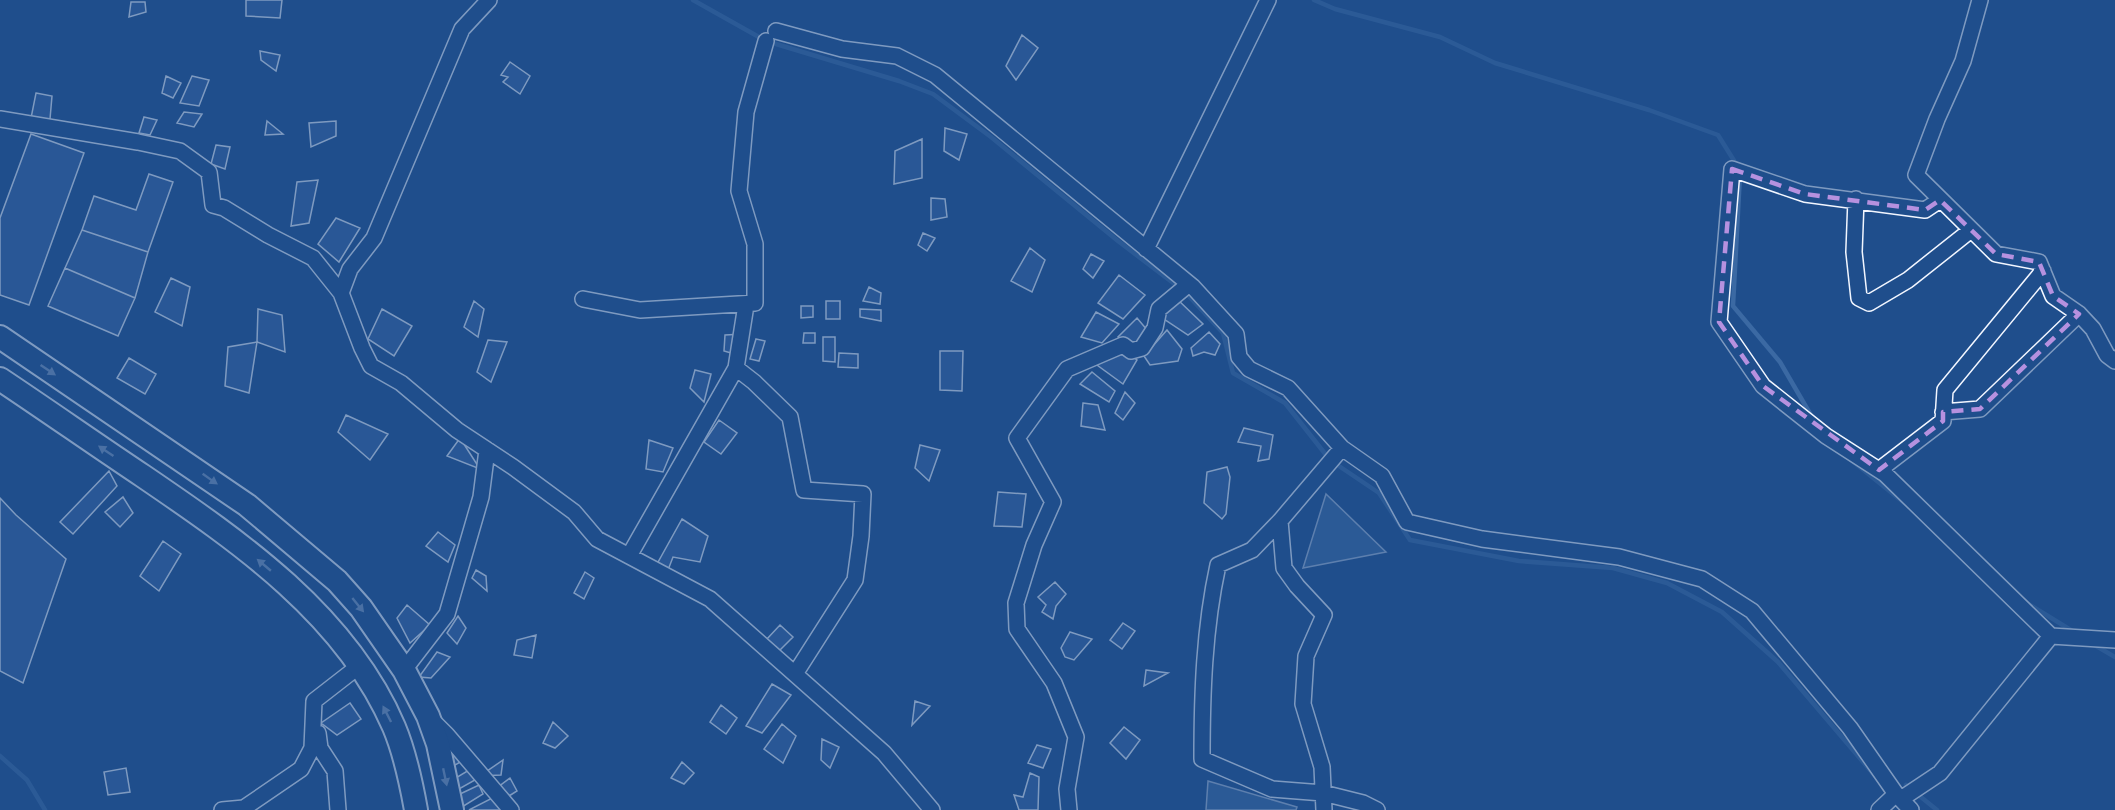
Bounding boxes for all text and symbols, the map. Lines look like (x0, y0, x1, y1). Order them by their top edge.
one-way arrow (40, 364, 57, 375)
one-way arrow (99, 445, 115, 457)
one-way arrow (201, 473, 217, 485)
one-way arrow (257, 559, 272, 572)
one-way arrow (351, 597, 364, 612)
one-way arrow (383, 706, 392, 723)
one-way arrow (440, 768, 450, 786)

